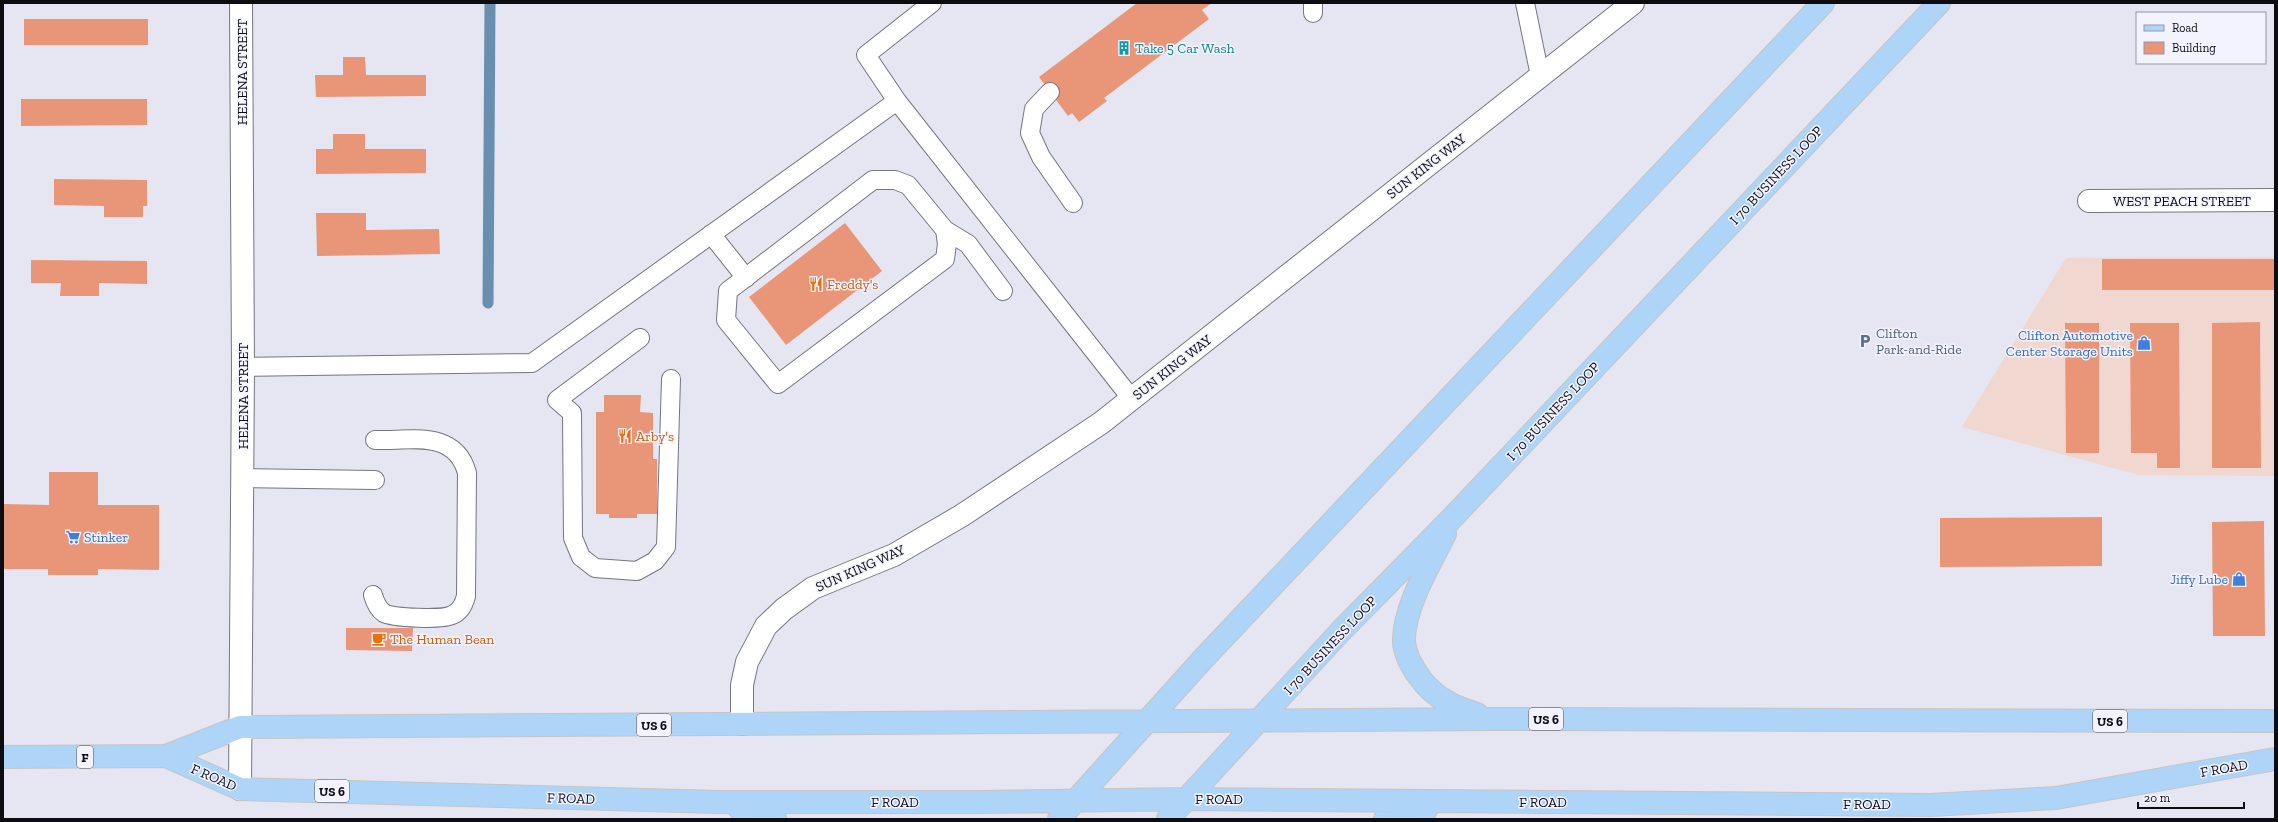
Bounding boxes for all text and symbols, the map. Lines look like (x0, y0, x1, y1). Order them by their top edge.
legend (2136, 12, 2266, 64)
street label: HELENA STREET (234, 18, 251, 125)
text: Road (2172, 21, 2198, 35)
building icon: Take 5 Car Wash (1116, 40, 1132, 56)
place label: Take 5 Car Wash (1135, 40, 1235, 57)
text: Building (2172, 41, 2216, 55)
street label: I 70 BUSINESS LOOP (1726, 123, 1826, 228)
street label: SUN KING WAY (1383, 130, 1470, 203)
street label: WEST PEACH STREET (2113, 193, 2251, 210)
restaurant icon: Freddy's (808, 276, 824, 292)
place label: Freddy's (827, 276, 878, 293)
place label: Clifton Park-and-Ride (1876, 325, 1962, 358)
place label: Clifton Automotive Center Storage Units (2006, 327, 2133, 360)
street label: SUN KING WAY (1129, 331, 1216, 404)
parking icon: Clifton Park-and-Ride (1857, 333, 1873, 349)
shop icon: Clifton Automotive Center Storage Units (2136, 335, 2152, 351)
street label: HELENA STREET (235, 342, 252, 449)
street label: I 70 BUSINESS LOOP (1503, 359, 1603, 464)
restaurant icon: Arby's (617, 428, 633, 444)
place label: Arby's (636, 428, 674, 445)
supermarket icon: Stinker (65, 529, 81, 545)
place label: Stinker (84, 529, 128, 546)
street label: SUN KING WAY (813, 541, 908, 596)
place label: Jiffy Lube (2170, 571, 2228, 588)
shop icon: Jiffy Lube (2231, 571, 2247, 587)
street label: I 70 BUSINESS LOOP (1280, 593, 1380, 698)
cafe icon: The Human Bean (371, 631, 387, 647)
place label: The Human Bean (390, 631, 494, 648)
road number: US 6 (1529, 708, 1563, 730)
road number: US 6 (2093, 710, 2127, 732)
road number: US 6 (637, 714, 671, 736)
road number: F (77, 746, 93, 768)
street label: F ROAD (2199, 756, 2249, 781)
street label: F ROAD (188, 760, 239, 795)
road number: US 6 (315, 780, 349, 802)
scale bar (2138, 784, 2244, 810)
street label: F ROAD (547, 789, 595, 808)
street label: F ROAD (1195, 791, 1243, 808)
text: 20 m (2144, 791, 2171, 805)
street label: F ROAD (871, 794, 919, 811)
street label: F ROAD (1519, 794, 1567, 811)
street label: F ROAD (1843, 796, 1891, 813)

